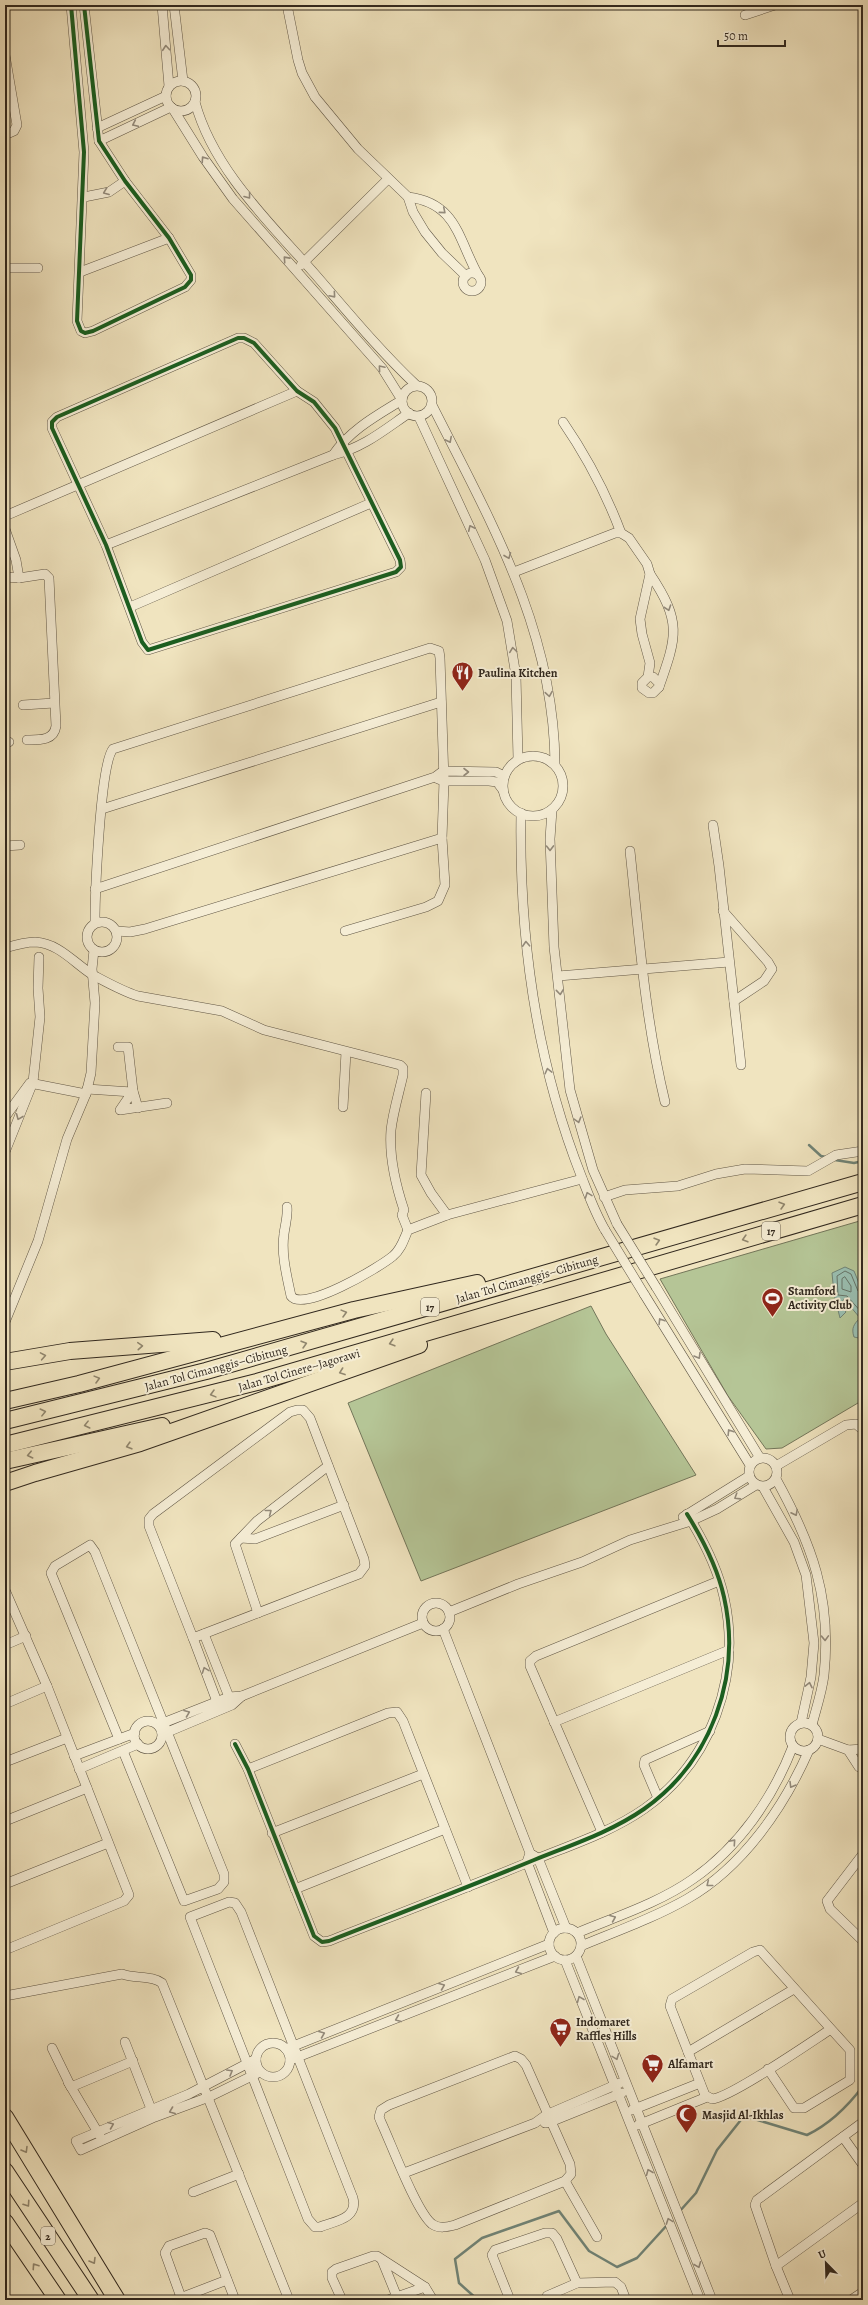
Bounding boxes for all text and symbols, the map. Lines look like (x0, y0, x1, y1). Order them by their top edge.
scale bar (718, 22, 785, 48)
text: 50 m (724, 28, 748, 44)
one-way arrow (161, 45, 170, 51)
one-way arrow (132, 119, 140, 127)
one-way arrow (202, 156, 209, 163)
one-way arrow (102, 188, 109, 196)
one-way arrow (243, 192, 250, 199)
one-way arrow (439, 207, 446, 214)
one-way arrow (283, 257, 290, 264)
one-way arrow (328, 290, 335, 297)
one-way arrow (378, 365, 385, 372)
one-way arrow (445, 436, 452, 443)
one-way arrow (468, 525, 476, 532)
one-way arrow (503, 553, 511, 560)
one-way arrow (663, 604, 672, 611)
one-way arrow (509, 647, 518, 654)
restaurant icon: Paulina Kitchen (450, 660, 476, 693)
place label: Paulina Kitchen (478, 665, 558, 681)
one-way arrow (545, 691, 553, 697)
one-way arrow (463, 768, 469, 776)
one-way arrow (546, 845, 554, 851)
one-way arrow (521, 941, 530, 947)
one-way arrow (555, 989, 564, 995)
one-way arrow (545, 1068, 553, 1075)
one-way arrow (16, 1114, 24, 1121)
one-way arrow (573, 1117, 582, 1124)
one-way arrow (585, 1192, 593, 1199)
one-way arrow (779, 1201, 786, 1210)
road number: 17 (762, 1222, 780, 1240)
one-way arrow (742, 1234, 749, 1243)
one-way arrow (654, 1237, 661, 1246)
street label: Jalan Tol Cimanggis–Cibitung (454, 1251, 600, 1307)
place label: Stamford Activity Club (787, 1283, 852, 1313)
sports icon: Stamford Activity Club (760, 1285, 786, 1318)
road number: 17 (421, 1298, 439, 1316)
one-way arrow (341, 1309, 347, 1317)
one-way arrow (658, 1318, 666, 1325)
one-way arrow (388, 1338, 395, 1347)
one-way arrow (300, 1340, 307, 1349)
one-way arrow (137, 1341, 143, 1350)
street label: Jalan Tol Cimanggis–Cibitung (143, 1341, 289, 1395)
street label: Jalan Tol Cinere–Jagorawi (236, 1345, 362, 1395)
one-way arrow (40, 1352, 47, 1360)
one-way arrow (694, 1352, 701, 1359)
one-way arrow (339, 1368, 346, 1376)
one-way arrow (94, 1375, 101, 1384)
one-way arrow (210, 1389, 217, 1398)
one-way arrow (40, 1408, 46, 1416)
one-way arrow (83, 1420, 90, 1429)
one-way arrow (727, 1429, 734, 1436)
one-way arrow (126, 1441, 133, 1450)
one-way arrow (27, 1451, 33, 1459)
one-way arrow (734, 1492, 741, 1499)
one-way arrow (264, 1509, 271, 1516)
one-way arrow (790, 1509, 797, 1516)
one-way arrow (821, 1635, 830, 1641)
one-way arrow (201, 1666, 210, 1673)
one-way arrow (805, 1682, 813, 1688)
one-way arrow (184, 1710, 191, 1718)
one-way arrow (790, 1781, 797, 1788)
one-way arrow (729, 1840, 736, 1847)
one-way arrow (706, 1879, 714, 1886)
one-way arrow (609, 1914, 616, 1922)
one-way arrow (515, 1966, 522, 1974)
one-way arrow (439, 1982, 446, 1990)
one-way arrow (577, 1995, 585, 2002)
one-way arrow (394, 2014, 401, 2022)
place label: Indomaret Raffles Hills (576, 2014, 637, 2044)
supermarket icon: Indomaret Raffles Hills (548, 2016, 574, 2049)
one-way arrow (317, 2031, 325, 2039)
supermarket icon: Alfamart (639, 2051, 665, 2084)
one-way arrow (612, 2054, 620, 2061)
place label: Alfamart (667, 2056, 713, 2072)
one-way arrow (226, 2070, 233, 2077)
mosque icon: Masjid Al-Ikhlas (673, 2102, 699, 2135)
one-way arrow (169, 2106, 176, 2114)
place label: Masjid Al-Ikhlas (702, 2107, 784, 2123)
one-way arrow (108, 2122, 115, 2130)
one-way arrow (20, 2146, 28, 2153)
one-way arrow (646, 2168, 654, 2176)
one-way arrow (22, 2200, 30, 2207)
one-way arrow (665, 2218, 673, 2225)
road number: 2 (41, 2227, 55, 2245)
north arrow (806, 2243, 846, 2283)
text: U (816, 2246, 829, 2263)
one-way arrow (88, 2257, 96, 2264)
one-way arrow (693, 2261, 701, 2268)
one-way arrow (33, 2263, 40, 2270)

